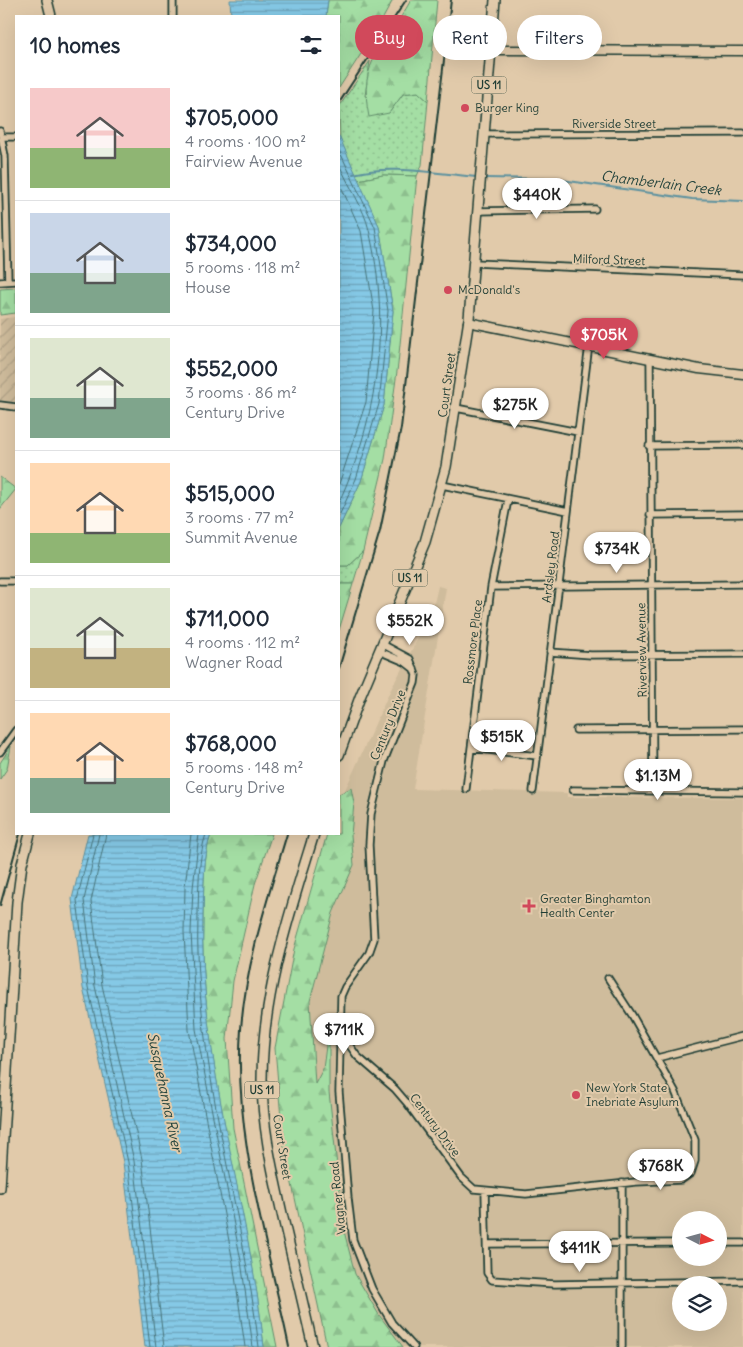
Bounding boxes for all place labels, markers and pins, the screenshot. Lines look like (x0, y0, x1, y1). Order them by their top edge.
place label: Burger King (475, 100, 539, 115)
marker: Burger King (459, 102, 471, 114)
pin: $440K (502, 178, 572, 220)
place label: McDonald's (458, 282, 520, 297)
marker: McDonald's (442, 284, 454, 296)
pin: $705K (569, 318, 639, 360)
pin: $275K (480, 388, 550, 430)
pin: $734K (582, 532, 652, 574)
pin: $552K (375, 604, 445, 646)
pin: $515K (467, 720, 537, 762)
pin: $1.13M (617, 758, 699, 801)
place label: Greater Binghamton Health Center (540, 891, 651, 920)
marker: Greater Binghamton Health Center (522, 899, 536, 913)
pin: $711K (309, 1012, 379, 1055)
place label: New York State Inebriate Asylum (586, 1080, 680, 1109)
marker: New York State Inebriate Asylum (570, 1089, 582, 1101)
pin: $768K (626, 1148, 696, 1191)
pin: $411K (545, 1230, 615, 1273)

